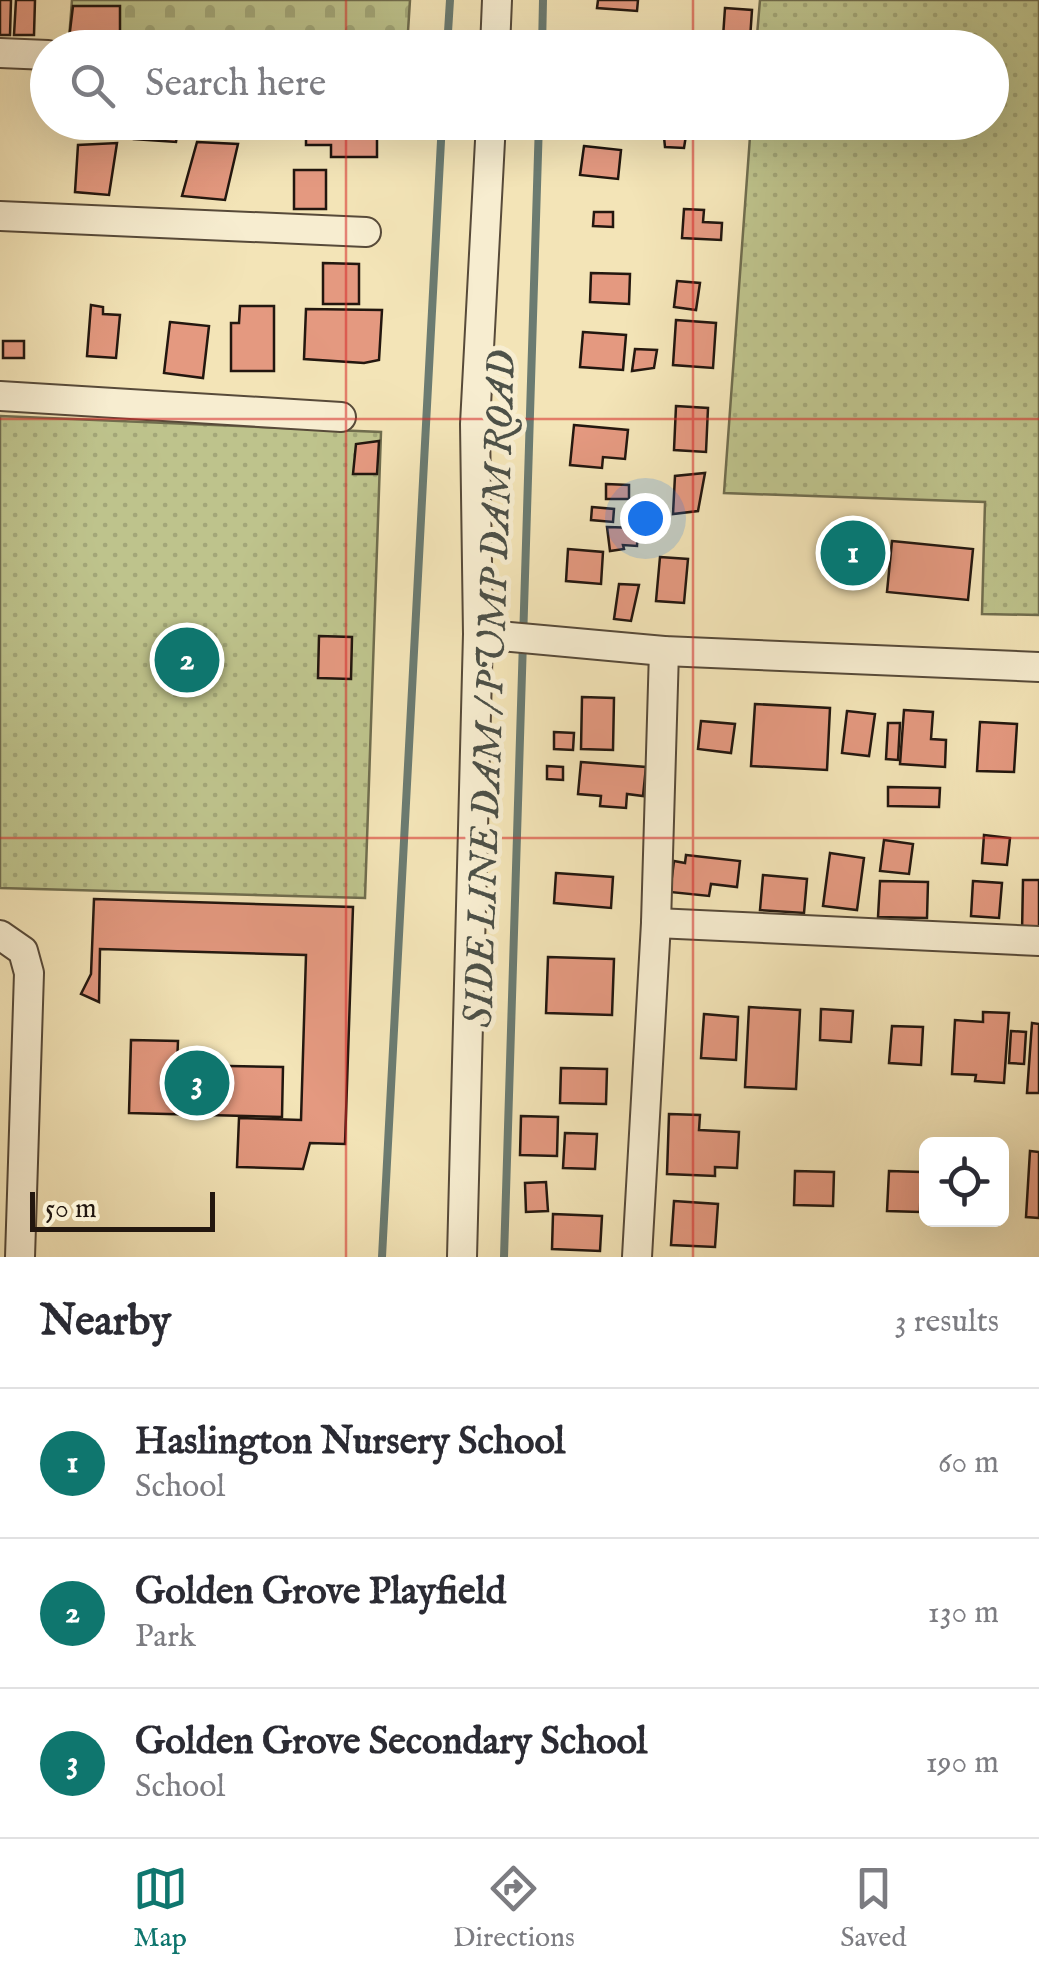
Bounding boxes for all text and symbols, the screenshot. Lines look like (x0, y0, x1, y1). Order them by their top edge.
search box (30, 30, 1009, 140)
icon: search (65, 58, 120, 113)
text: Search here (145, 61, 326, 109)
water label: SIDE LINE DAM / PUMP DAM ROAD (455, 349, 529, 1029)
your location (620, 493, 671, 544)
pin: 1 (820, 516, 886, 590)
pin: 2 (154, 622, 220, 698)
pin: 3 (164, 1046, 230, 1120)
map controls (919, 1137, 1009, 1227)
button: locate (919, 1137, 1009, 1227)
scale bar (30, 1187, 215, 1232)
text: 50 m (45, 1192, 97, 1227)
text: Nearby (40, 1296, 171, 1349)
text: 3 results (895, 1302, 999, 1343)
text: Haslington Nursery School (135, 1419, 565, 1467)
text: 1 (67, 1443, 78, 1484)
text: 60 m (938, 1443, 999, 1484)
text: School (135, 1467, 225, 1508)
text: Golden Grove Playfield (135, 1569, 506, 1617)
text: 2 (65, 1593, 80, 1634)
text: 130 m (928, 1593, 999, 1634)
text: Park (135, 1617, 196, 1658)
text: Golden Grove Secondary School (135, 1719, 647, 1767)
text: 3 (67, 1743, 78, 1784)
text: 190 m (926, 1743, 999, 1784)
text: School (135, 1767, 225, 1808)
tab: Map (133, 1861, 188, 1956)
tab: Directions (453, 1861, 575, 1956)
tab: Saved (840, 1861, 906, 1956)

